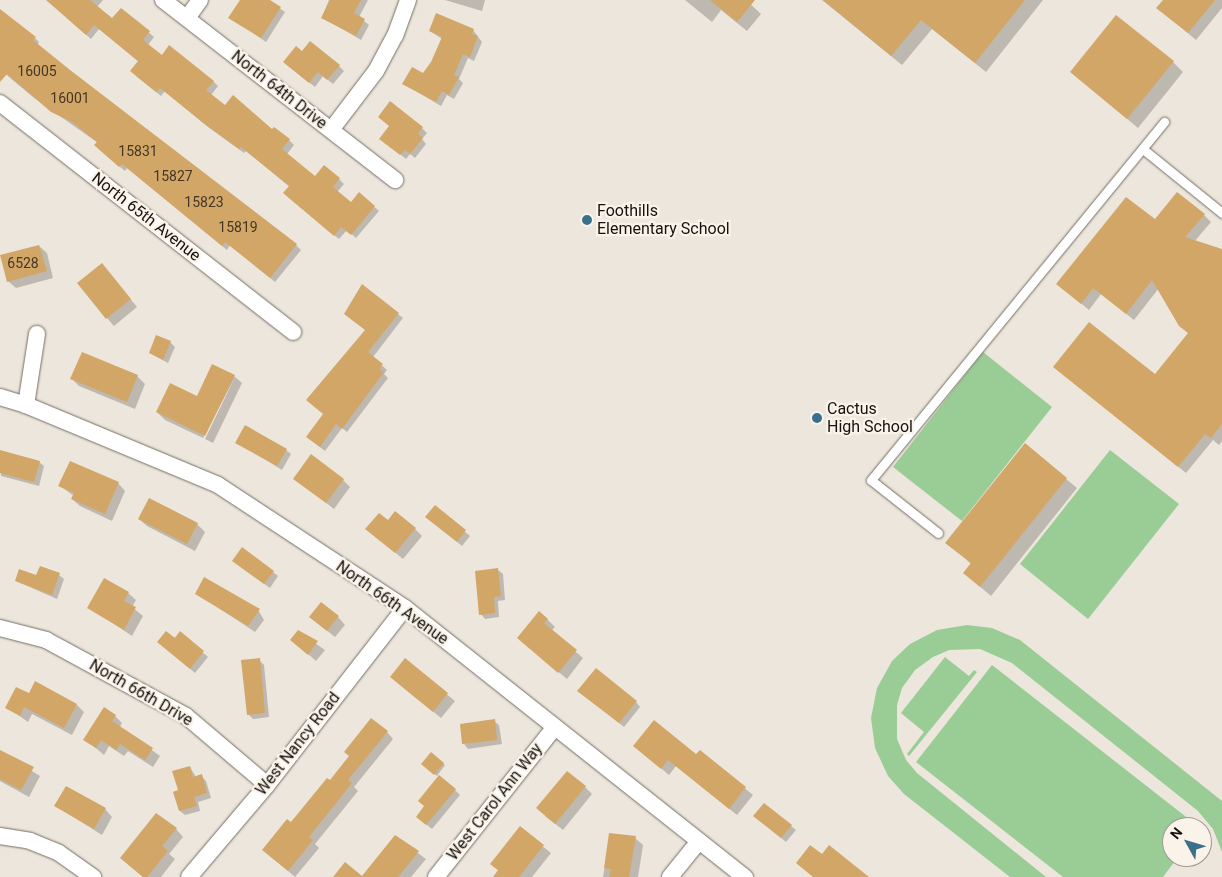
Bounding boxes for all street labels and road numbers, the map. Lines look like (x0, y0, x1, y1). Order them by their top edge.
street label: North 64th Drive (227, 47, 331, 133)
street label: North 65th Avenue (88, 169, 204, 265)
street label: North 66th Avenue (332, 557, 452, 649)
street label: North 66th Drive (86, 656, 196, 730)
street label: West Nancy Road (252, 689, 344, 799)
street label: West Carol Ann Way (443, 740, 547, 864)

